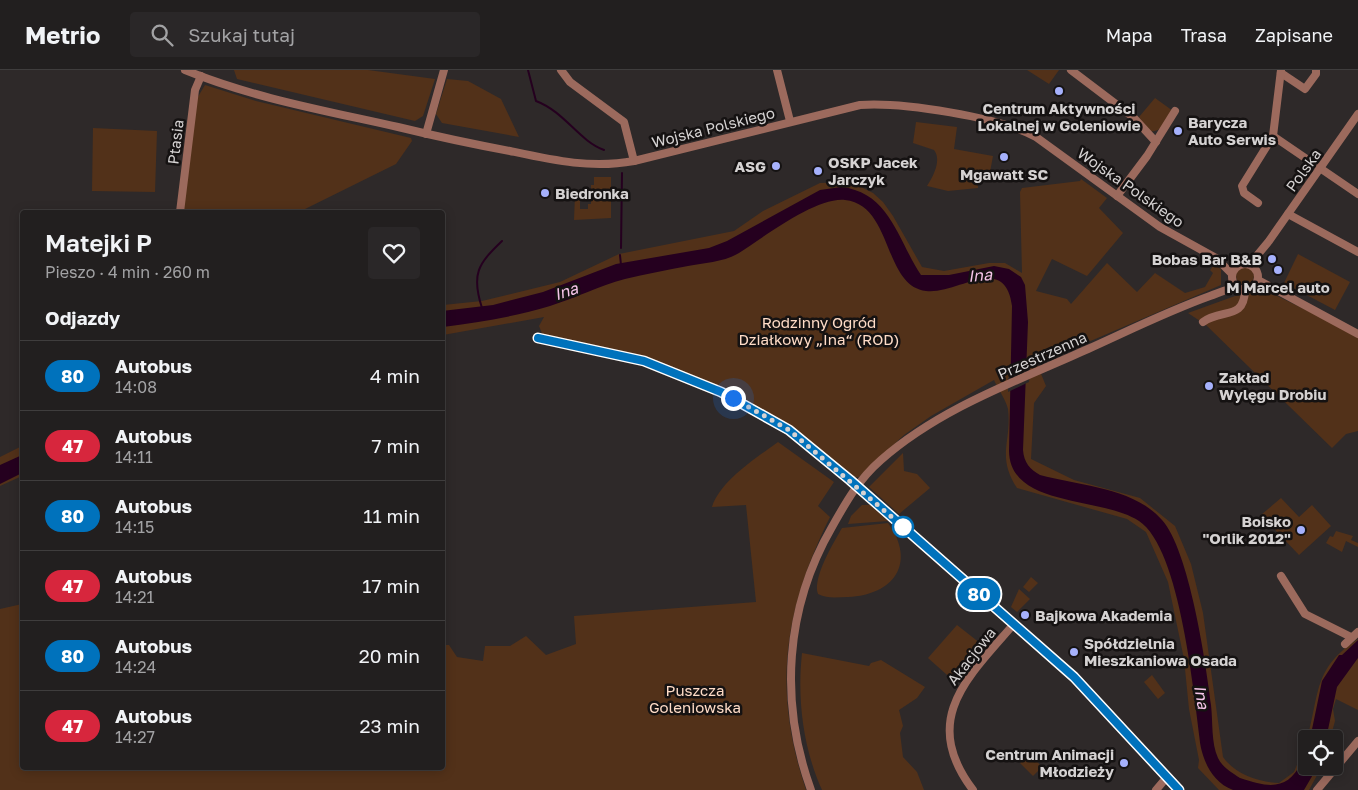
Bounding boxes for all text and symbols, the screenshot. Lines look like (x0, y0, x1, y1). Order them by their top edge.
search box (130, 12, 480, 57)
text: Metrio (25, 20, 100, 49)
icon: search (148, 21, 176, 49)
text: Szukaj tutaj (188, 23, 295, 46)
text: Mapa (1106, 24, 1153, 46)
text: Trasa (1181, 24, 1227, 46)
text: Zapisane (1255, 24, 1333, 46)
marker: Centrum Aktywności Lokalnej w Goleniowie (1053, 85, 1065, 97)
place label: Centrum Aktywności Lokalnej w Goleniowie (977, 99, 1141, 134)
street label: Wojska Polskiego (650, 103, 776, 151)
place label: Barycza Auto Serwis (1188, 113, 1276, 148)
street label: Ptasia (163, 119, 187, 165)
marker: Barycza Auto Serwis (1172, 125, 1184, 137)
street label: Wojska Polskiego (1074, 143, 1188, 231)
street label: Polska (1282, 145, 1324, 195)
marker: Mgawatt SC (998, 151, 1010, 163)
place label: OSKP Jacek Jarczyk (828, 153, 918, 188)
place label: ASG (734, 157, 766, 175)
marker: ASG (770, 160, 782, 172)
marker: OSKP Jacek Jarczyk (812, 165, 824, 177)
place label: Mgawatt SC (960, 165, 1048, 183)
place label: Biedronka (555, 184, 629, 202)
marker: Biedronka (539, 187, 551, 199)
button: heart (368, 227, 420, 279)
text: Matejki P (45, 228, 152, 257)
place label: Bobas Bar B&B (1152, 250, 1262, 268)
marker: Bobas Bar B&B (1266, 253, 1278, 265)
text: Pieszo · 4 min · 260 m (45, 262, 210, 282)
water label: Ina (967, 264, 994, 286)
marker: M Marcel auto (1272, 264, 1284, 276)
water label: Ina (552, 277, 581, 304)
place label: M Marcel auto (1226, 278, 1330, 296)
text: Odjazdy (45, 306, 120, 329)
park label: Rodzinny Ogród Działkowy „Ina“ (ROD) (738, 313, 900, 348)
street label: Przestrzenna (995, 327, 1089, 383)
text: Autobus (115, 354, 192, 377)
text: 4 min (370, 364, 420, 387)
text: 80 (61, 365, 84, 387)
place label: Zakład Wylęgu Drobiu (1219, 368, 1326, 403)
text: 14:08 (115, 377, 157, 397)
marker: Zakład Wylęgu Drobiu (1203, 380, 1215, 392)
your location (721, 386, 746, 411)
text: Autobus (115, 424, 192, 447)
text: 7 min (372, 434, 420, 457)
text: 47 (62, 435, 83, 457)
text: 14:11 (115, 447, 153, 467)
text: Autobus (115, 494, 192, 517)
text: 11 min (363, 504, 420, 527)
text: 80 (61, 505, 84, 527)
place label: Boisko "Orlik 2012" (1202, 512, 1291, 547)
unlabelled marker (892, 516, 914, 538)
text: 14:15 (115, 517, 154, 537)
marker: Boisko "Orlik 2012" (1295, 524, 1307, 536)
text: Autobus (115, 564, 192, 587)
text: 17 min (362, 574, 420, 597)
text: 47 (62, 575, 83, 597)
line badge: 80 (956, 578, 1002, 610)
text: 80 (967, 583, 991, 605)
text: 14:21 (115, 587, 154, 607)
place label: Bajkowa Akademia (1035, 606, 1172, 624)
marker: Bajkowa Akademia (1019, 609, 1031, 621)
street label: Akacjowa (943, 624, 999, 688)
text: Autobus (115, 634, 192, 657)
place label: Spółdzielnia Mieszkaniowa Osada (1084, 634, 1237, 669)
text: 20 min (359, 644, 420, 667)
text: 80 (61, 645, 84, 667)
marker: Spółdzielnia Mieszkaniowa Osada (1068, 646, 1080, 658)
text: 14:24 (115, 657, 156, 677)
park label: Puszcza Goleniowska (649, 681, 741, 716)
water label: Ina (1190, 683, 1214, 711)
text: Autobus (115, 704, 192, 727)
text: 23 min (360, 714, 420, 737)
text: 47 (62, 715, 83, 737)
text: 14:27 (115, 727, 155, 747)
map controls (1298, 730, 1343, 775)
button: locate (1298, 730, 1343, 775)
place label: Centrum Animacji Młodzieży (985, 745, 1114, 780)
marker: Centrum Animacji Młodzieży (1118, 757, 1130, 769)

